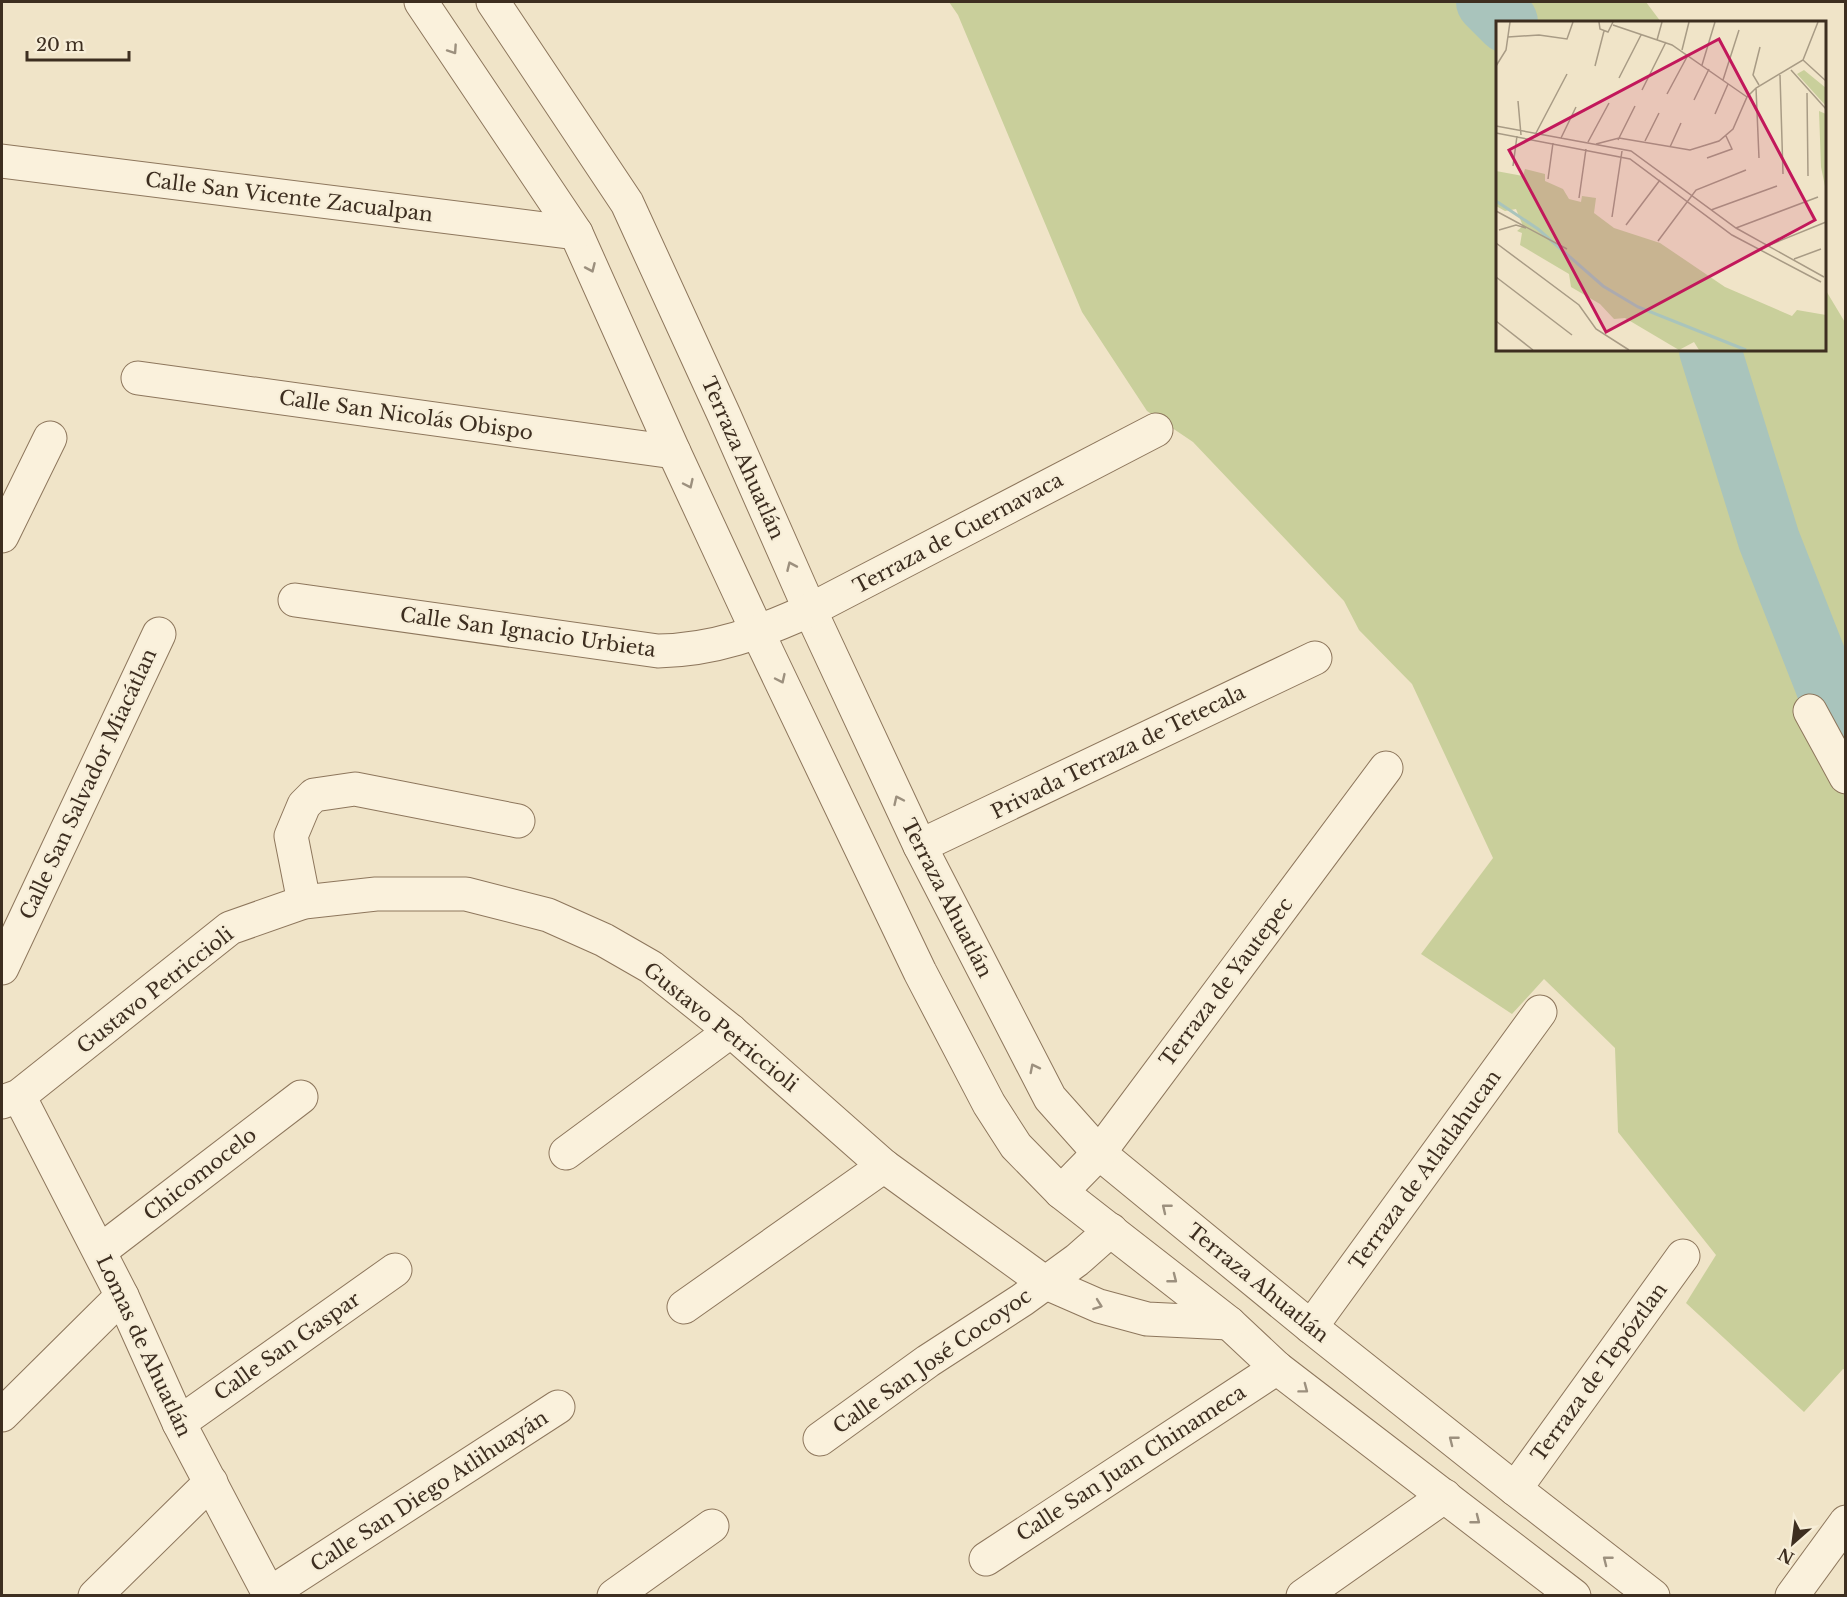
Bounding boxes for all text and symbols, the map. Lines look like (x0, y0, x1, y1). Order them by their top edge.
inset map (1496, 21, 1826, 351)
scale bar (27, 24, 129, 62)
text: 20 m (36, 34, 84, 56)
one-way arrow (446, 44, 458, 54)
street label: Calle San Vicente Zacualpan (144, 167, 434, 227)
one-way arrow (584, 261, 596, 272)
street label: Terraza Ahuatlán (696, 373, 790, 543)
street label: Calle San Nicolás Obispo (277, 385, 535, 445)
street label: Terraza de Cuernavaca (849, 467, 1068, 598)
one-way arrow (682, 477, 694, 488)
one-way arrow (786, 561, 798, 572)
street label: Calle San Ignacio Urbieta (399, 602, 658, 662)
street label: Calle San Salvador Miacátlan (15, 645, 162, 923)
one-way arrow (773, 673, 785, 684)
street label: Privada Terraza de Tetecala (987, 680, 1250, 824)
one-way arrow (894, 796, 906, 807)
street label: Terraza Ahuatlán (897, 815, 998, 982)
street label: Terraza de Yautepec (1155, 893, 1297, 1071)
street label: Gustavo Petriccioli (72, 921, 238, 1059)
street label: Gustavo Petriccioli (639, 957, 803, 1097)
one-way arrow (1030, 1063, 1041, 1074)
street label: Terraza de Atlatlahucan (1344, 1065, 1506, 1275)
street label: Chicomocelo (139, 1122, 261, 1226)
one-way arrow (1162, 1204, 1173, 1215)
street label: Terraza Ahuatlán (1182, 1219, 1334, 1348)
street label: Lomas de Ahuatlán (91, 1251, 197, 1441)
one-way arrow (1167, 1272, 1178, 1283)
street label: Terraza de Tepóztlan (1526, 1278, 1672, 1466)
street label: Calle San José Cocoyoc (828, 1283, 1036, 1439)
street label: Calle San Gaspar (209, 1286, 365, 1405)
one-way arrow (1092, 1297, 1103, 1310)
street label: Calle San Juan Chinameca (1012, 1379, 1251, 1546)
one-way arrow (1298, 1381, 1309, 1392)
street label: Calle San Diego Atlihuayán (306, 1405, 552, 1577)
one-way arrow (1449, 1436, 1460, 1447)
one-way arrow (1469, 1512, 1480, 1523)
north arrow (1763, 1513, 1823, 1573)
text: N (1775, 1544, 1797, 1569)
one-way arrow (1603, 1556, 1614, 1567)

